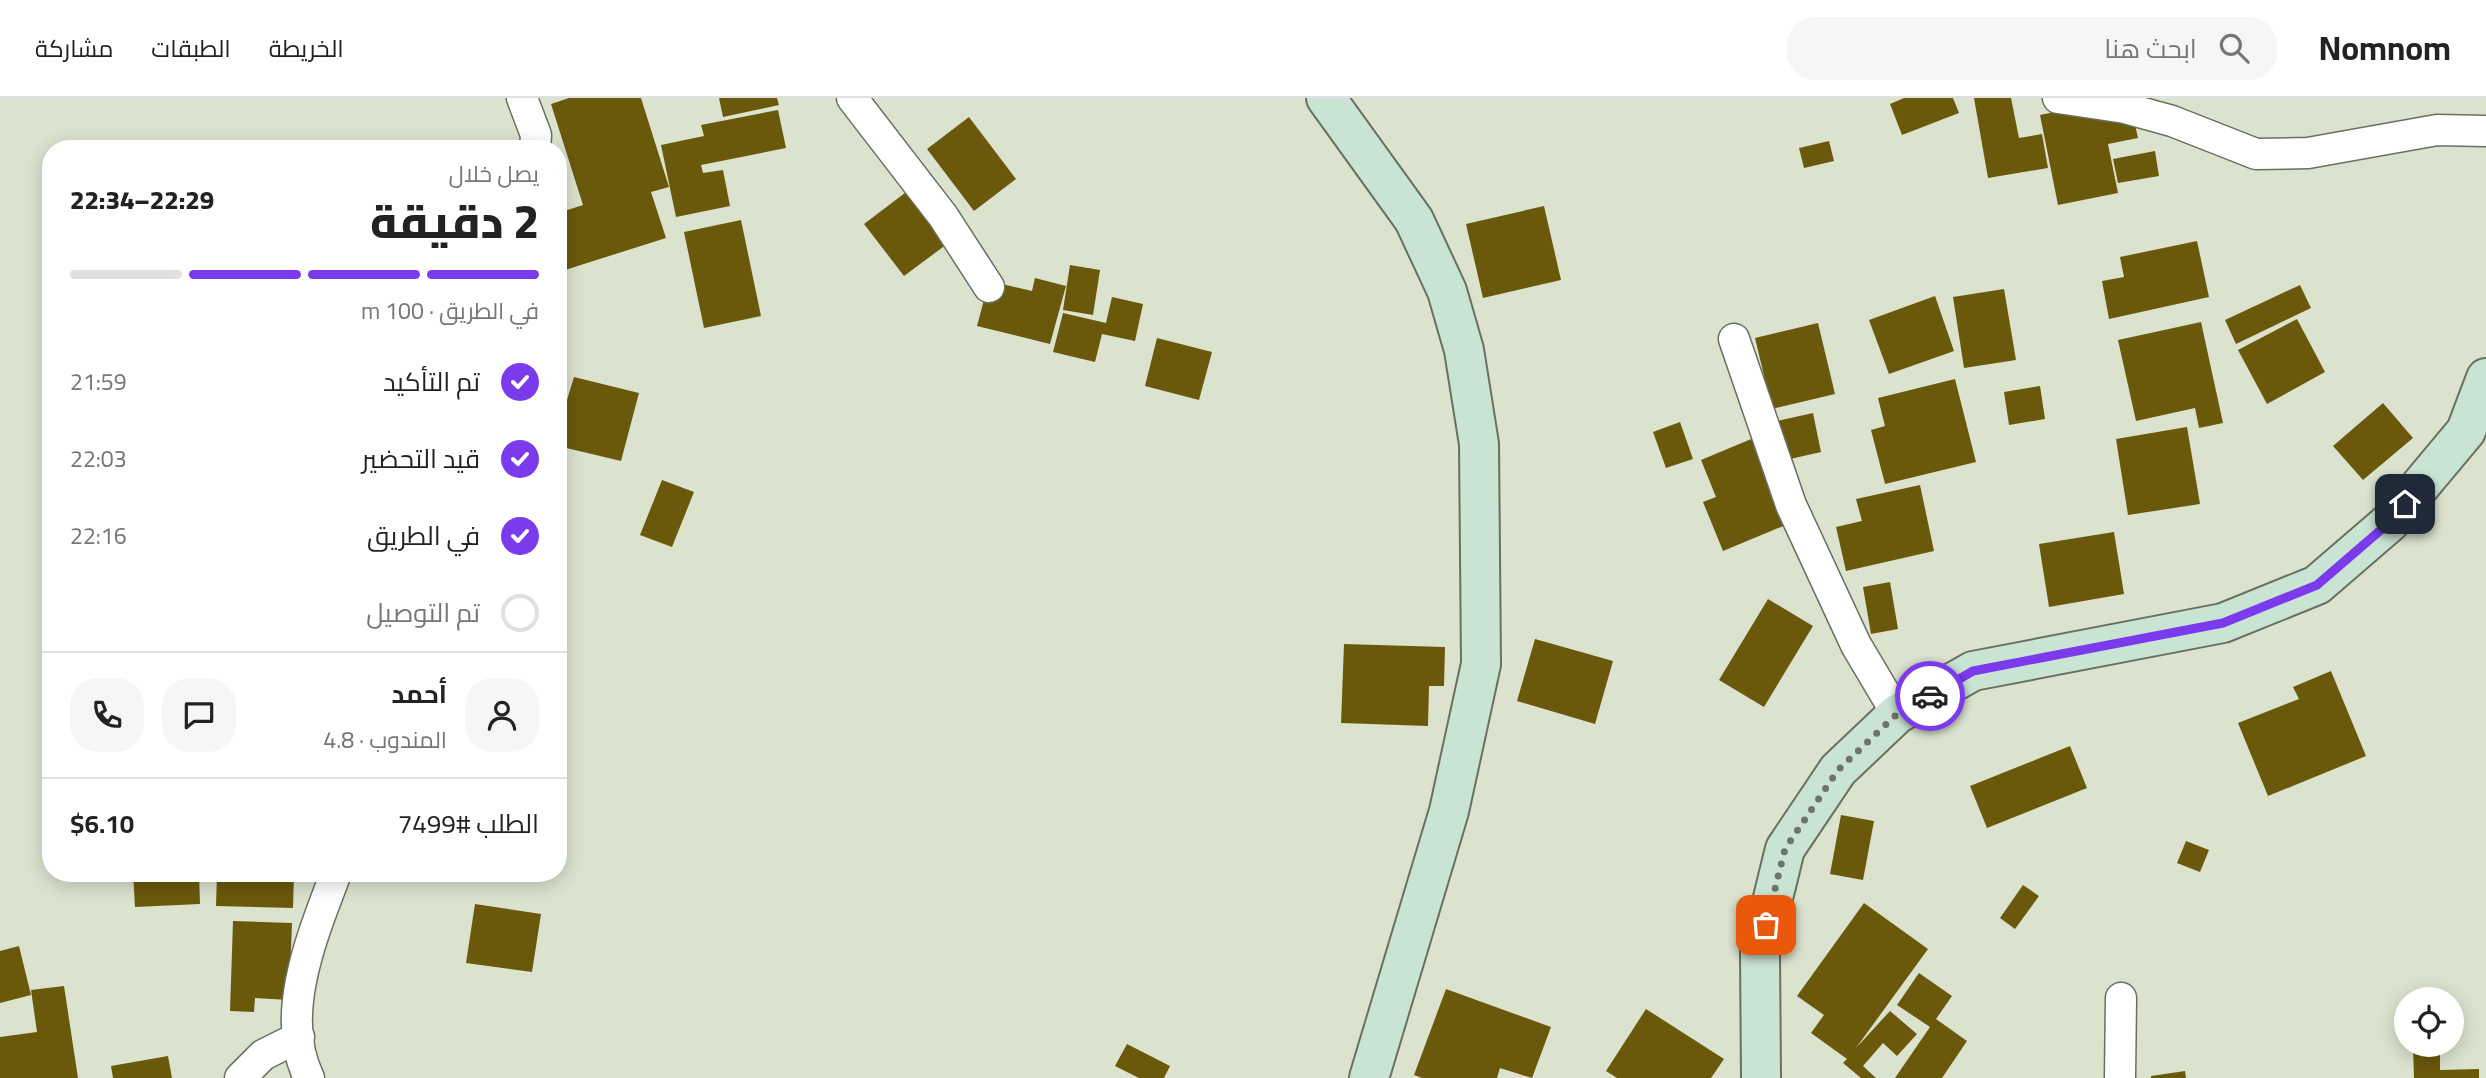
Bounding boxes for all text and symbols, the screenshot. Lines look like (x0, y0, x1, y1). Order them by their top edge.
search box (1787, 17, 2277, 80)
text: Nomnom (2319, 17, 2451, 79)
text: ابحث هنا (2104, 24, 2197, 73)
text: مشاركة (35, 26, 113, 71)
text: الطبقات (151, 26, 231, 71)
text: الخريطة (269, 26, 344, 71)
icon: search (2215, 29, 2253, 67)
text: يصل خلال (449, 152, 539, 195)
text: 22:29–22:34 (70, 175, 214, 224)
text: 2 دقيقة (370, 178, 539, 264)
text: في الطريق · 100 m (361, 289, 539, 332)
text: تم التأكيد (383, 357, 480, 406)
text: 21:59 (70, 360, 127, 403)
icon: check (501, 363, 539, 401)
text: قيد التحضير (362, 434, 480, 483)
text: 22:03 (70, 437, 127, 480)
icon: check (501, 440, 539, 478)
pin (2375, 474, 2435, 534)
icon: home (2386, 485, 2424, 523)
text: في الطريق (367, 511, 480, 560)
text: 22:16 (70, 514, 127, 557)
icon: check (501, 517, 539, 555)
text: تم التوصيل (366, 588, 480, 637)
courier (1895, 661, 1965, 731)
text: أحمد (391, 669, 447, 718)
icon: car (1911, 677, 1949, 715)
button: phone (70, 678, 144, 752)
button: chat (162, 678, 236, 752)
button: person (465, 678, 539, 752)
text: المندوب · 4.8 (323, 718, 447, 761)
text: $6.10 (70, 799, 134, 848)
text: الطلب #7499 (398, 799, 539, 848)
pin (1736, 895, 1796, 955)
icon: bag (1747, 906, 1785, 944)
map controls (2394, 987, 2464, 1057)
button: locate (2394, 987, 2464, 1057)

